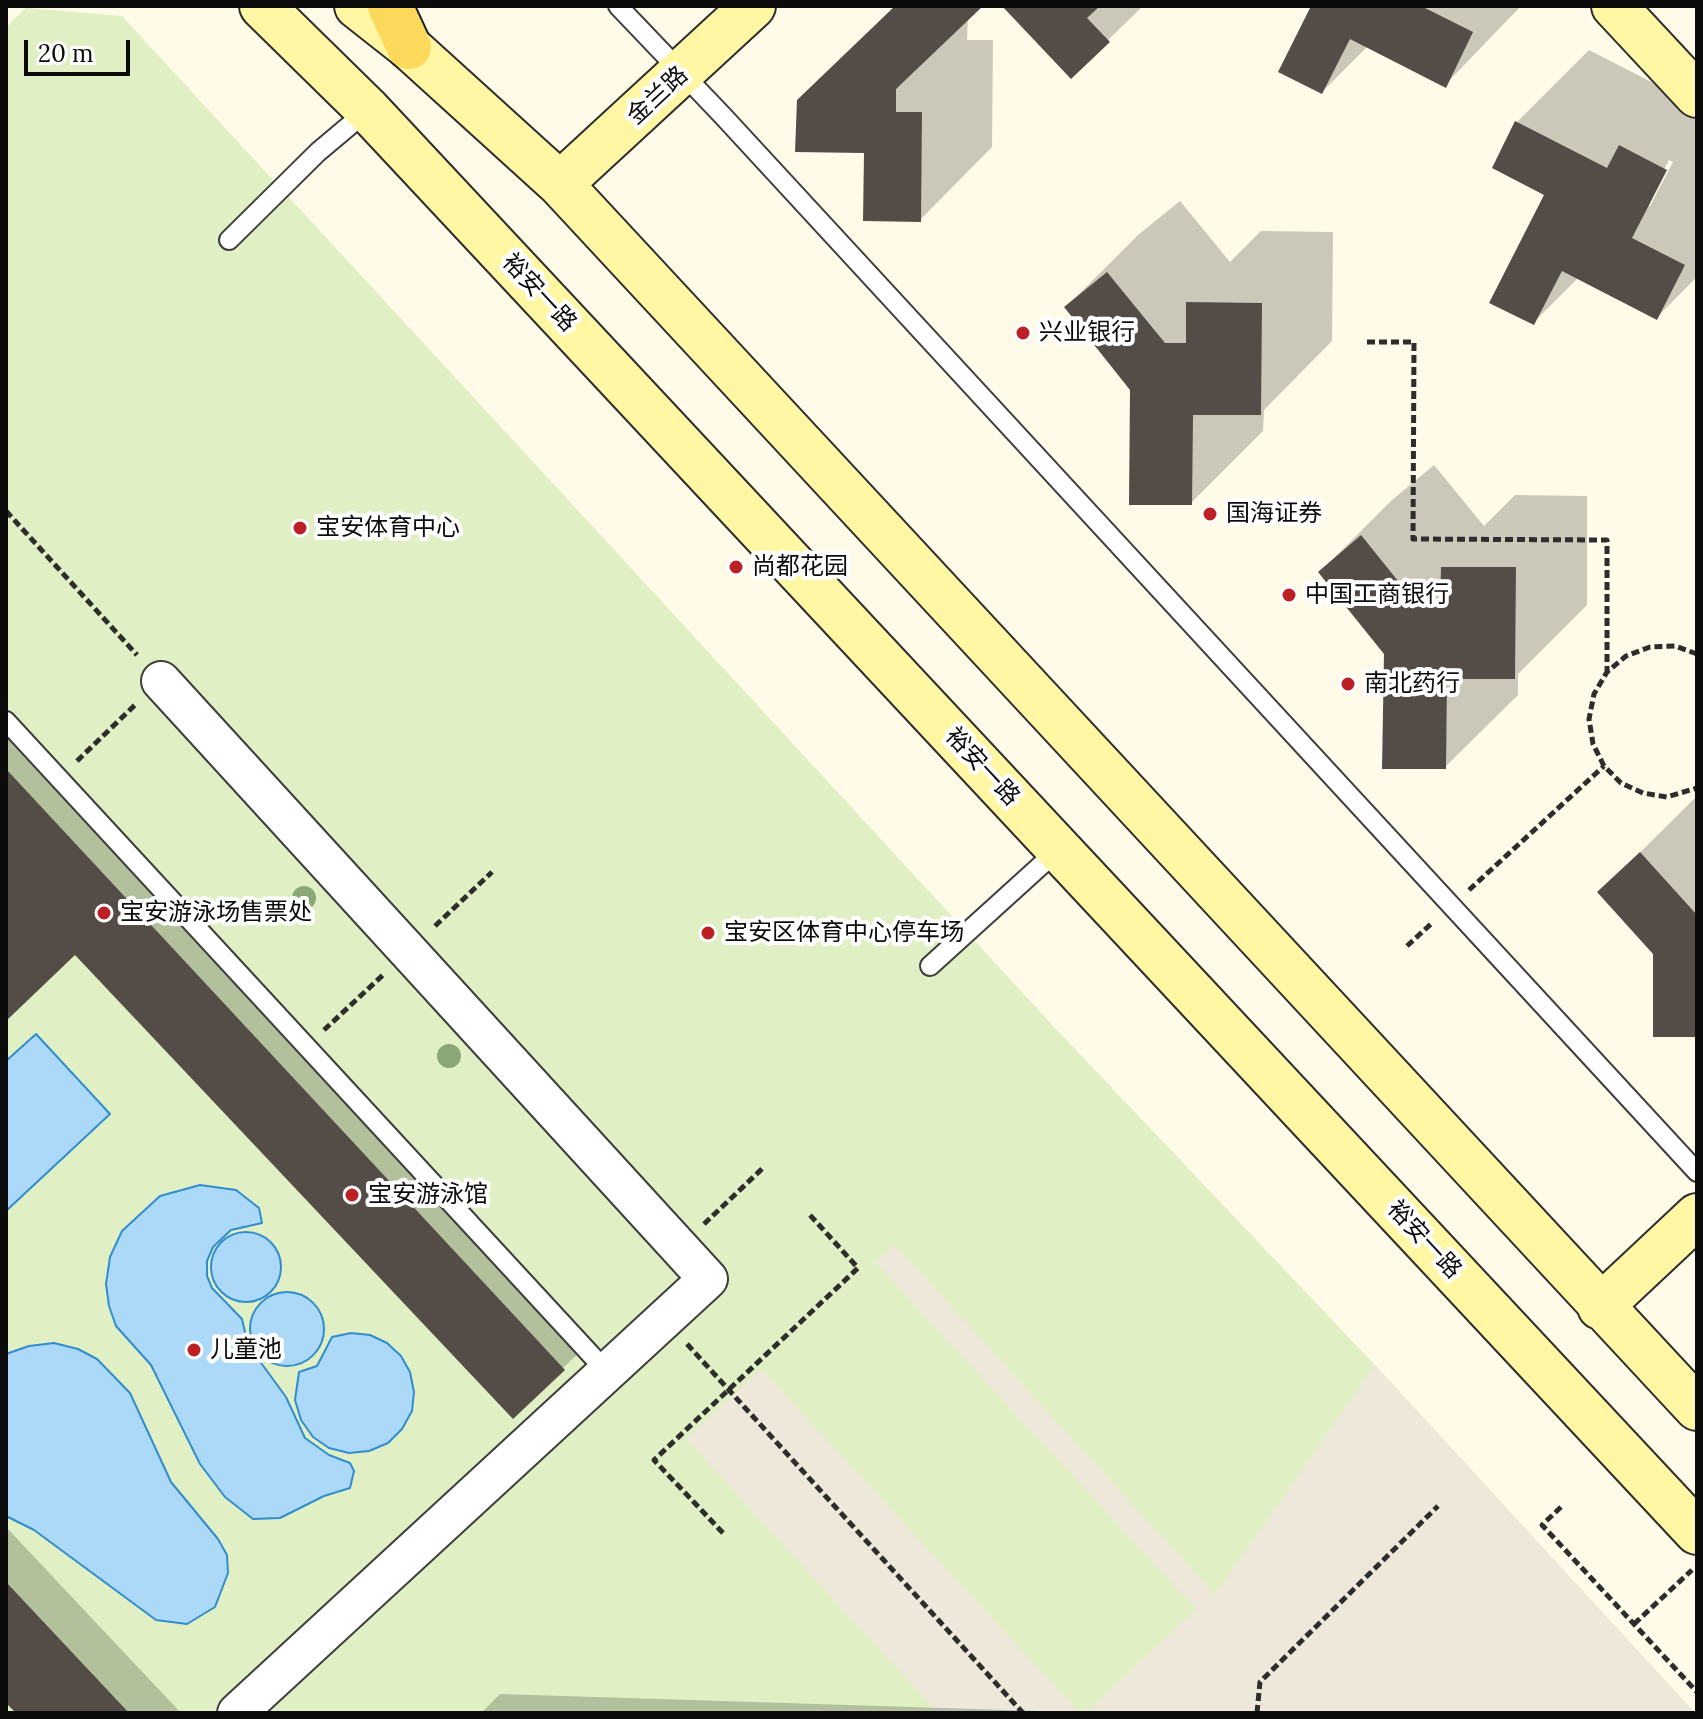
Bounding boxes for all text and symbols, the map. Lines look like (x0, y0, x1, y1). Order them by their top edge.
scale bar (28, 24, 134, 74)
text: 20 m (38, 38, 94, 69)
street label: 金兰路 (622, 61, 694, 131)
street label: 裕安一路 (496, 248, 582, 338)
place label: 兴业银行 (1039, 319, 1135, 347)
marker: 兴业银行 (1014, 324, 1032, 342)
place label: 国海证券 (1226, 500, 1322, 528)
marker: 国海证券 (1201, 505, 1219, 523)
place label: 宝安体育中心 (316, 514, 460, 542)
marker: 宝安体育中心 (291, 519, 309, 537)
place label: 尚都花园 (752, 553, 848, 581)
marker: 尚都花园 (727, 558, 745, 576)
place label: 中国工商银行 (1305, 581, 1449, 609)
marker: 中国工商银行 (1280, 586, 1298, 604)
place label: 南北药行 (1364, 670, 1460, 698)
marker: 南北药行 (1339, 675, 1357, 693)
street label: 裕安一路 (939, 722, 1025, 812)
place label: 宝安游泳场售票处 (120, 899, 312, 927)
marker: 宝安游泳场售票处 (95, 904, 113, 922)
place label: 宝安区体育中心停车场 (724, 919, 964, 947)
marker: 宝安区体育中心停车场 (699, 924, 717, 942)
place label: 宝安游泳馆 (368, 1181, 488, 1209)
marker: 宝安游泳馆 (343, 1186, 361, 1204)
street label: 裕安一路 (1381, 1195, 1467, 1285)
place label: 儿童池 (210, 1336, 282, 1364)
marker: 儿童池 (185, 1341, 203, 1359)

